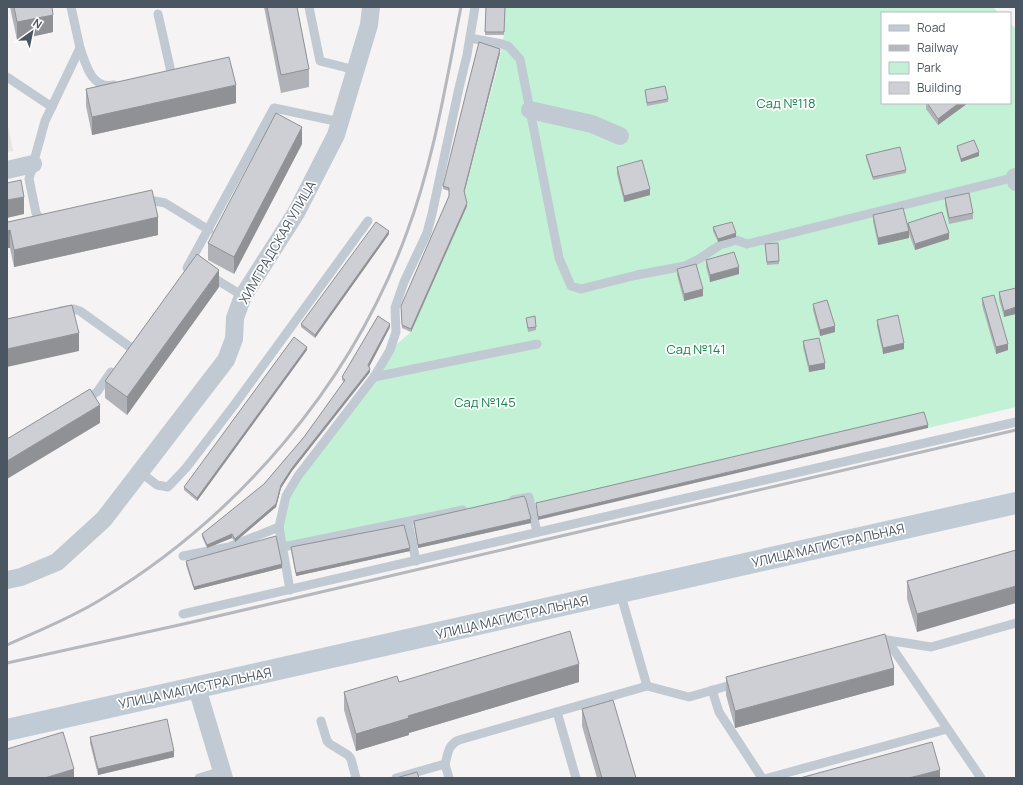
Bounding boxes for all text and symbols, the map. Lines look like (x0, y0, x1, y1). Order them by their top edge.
north arrow (12, 12, 52, 52)
legend (881, 12, 1011, 104)
text: N (30, 15, 45, 32)
text: Road (917, 19, 945, 36)
text: Railway (917, 39, 959, 56)
text: Park (917, 59, 942, 76)
text: Building (917, 79, 961, 96)
park label: Сад №118 (757, 94, 815, 112)
street label: ХИМГРАДСКАЯ УЛИЦА (234, 177, 320, 307)
park label: Сад №141 (666, 340, 726, 358)
park label: Сад №145 (454, 393, 516, 411)
street label: УЛИЦА МАГИСТРАЛЬНАЯ (750, 519, 906, 571)
street label: УЛИЦА МАГИСТРАЛЬНАЯ (434, 591, 590, 643)
street label: УЛИЦА МАГИСТРАЛЬНАЯ (117, 663, 273, 713)

